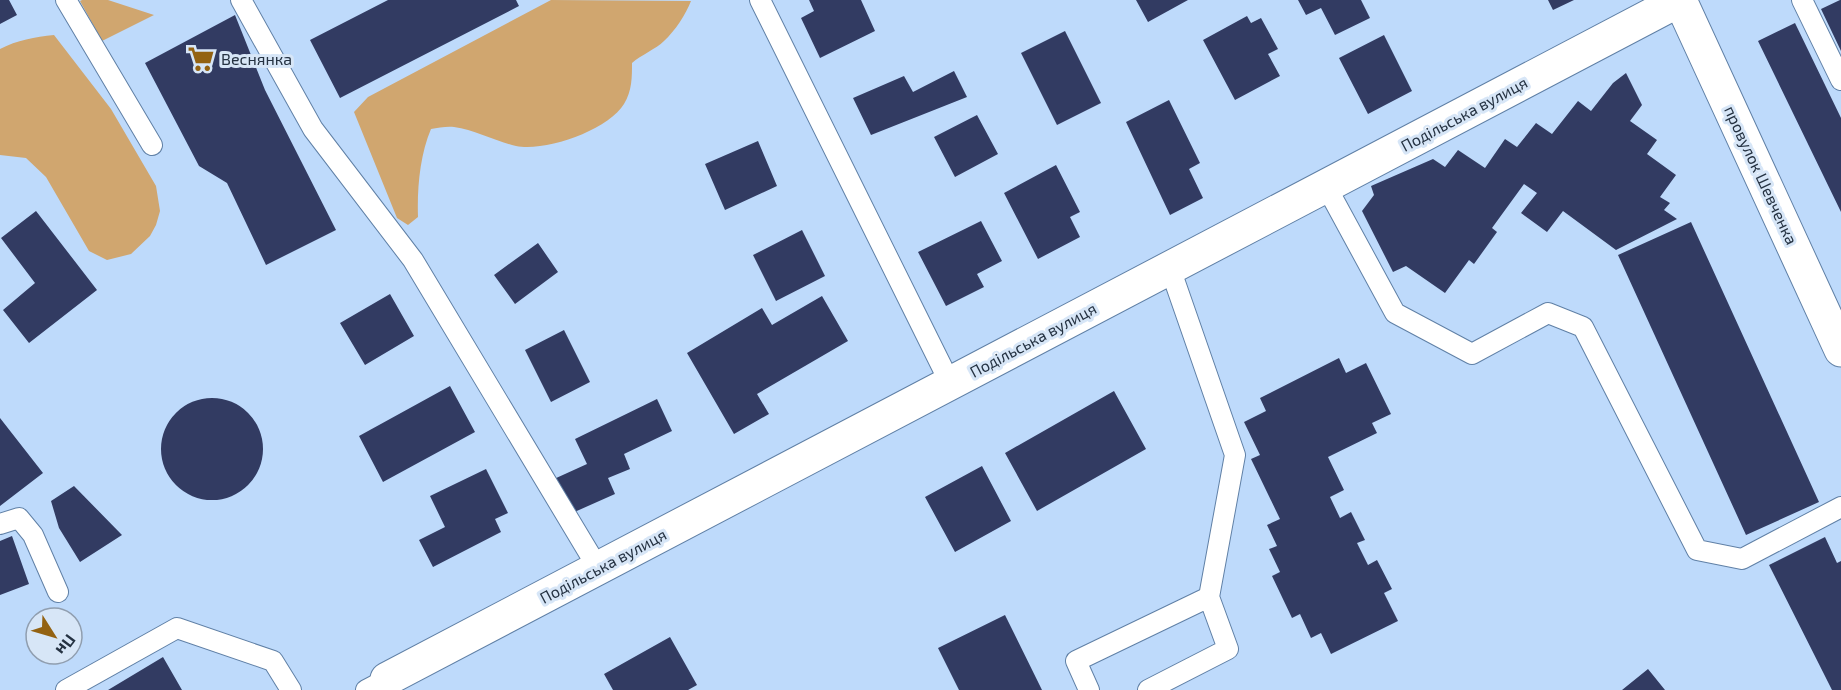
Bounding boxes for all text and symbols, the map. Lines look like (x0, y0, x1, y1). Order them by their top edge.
supermarket icon: Веснянка (186, 44, 216, 74)
place label: Веснянка (221, 49, 292, 68)
street label: Подільська вулиця (1397, 72, 1531, 156)
street label: провулок Шевченка (1720, 102, 1802, 248)
street label: Подільська вулиця (966, 298, 1100, 382)
street label: Подільська вулиця (536, 524, 670, 608)
north arrow (24, 606, 84, 666)
text: Пн (53, 631, 80, 659)

